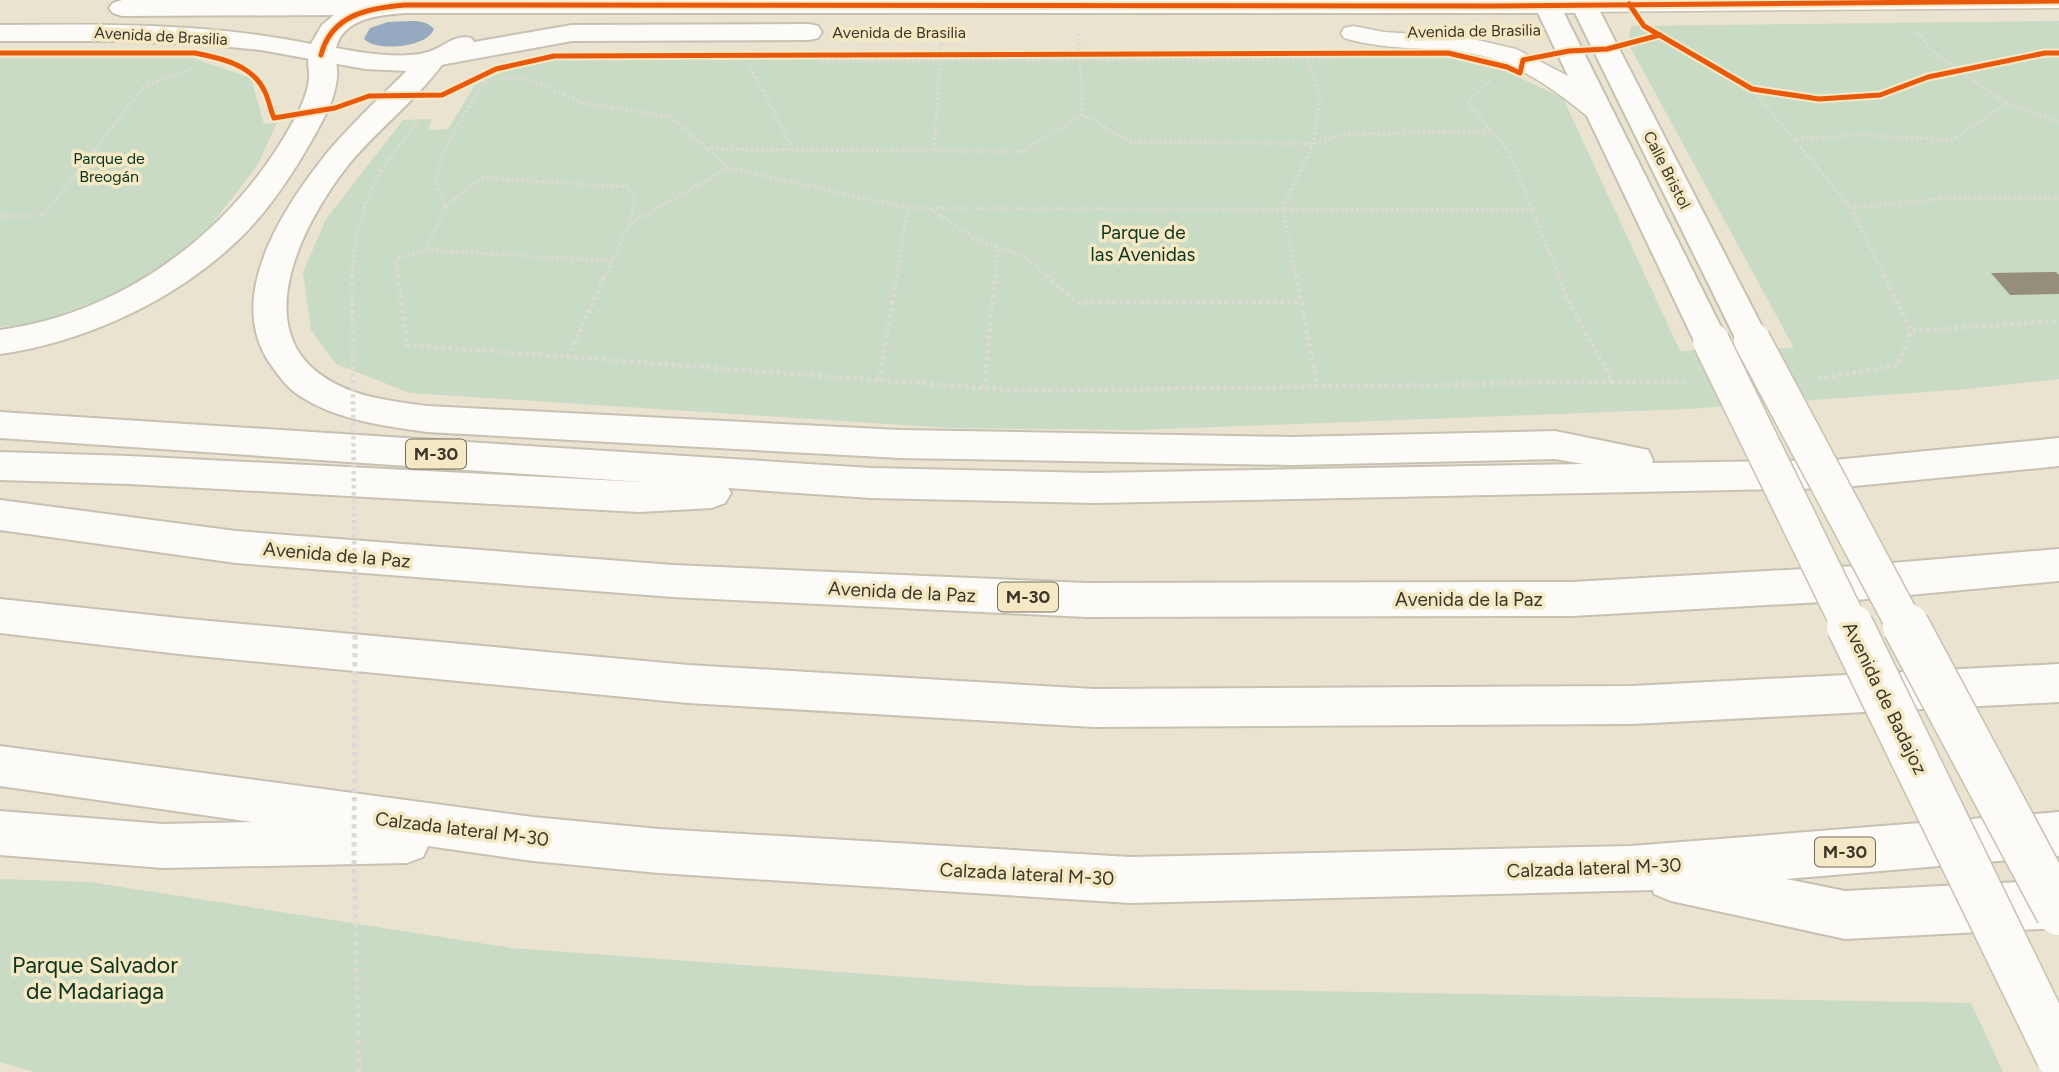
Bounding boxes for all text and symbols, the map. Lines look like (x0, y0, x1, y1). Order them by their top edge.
street label: Avenida de Brasilia (1407, 20, 1541, 42)
street label: Avenida de Brasilia (94, 23, 228, 49)
street label: Avenida de Brasilia (832, 23, 966, 42)
street label: Calle Bristol (1639, 128, 1695, 212)
park label: Parque de Breogán (73, 149, 145, 186)
park label: Parque de las Avenidas (1091, 221, 1196, 266)
road number: M-30 (406, 440, 466, 468)
street label: Avenida de la Paz (262, 537, 412, 573)
street label: Avenida de la Paz (828, 577, 976, 607)
road number: M-30 (998, 582, 1058, 612)
street label: Avenida de la Paz (1395, 588, 1543, 611)
street label: Avenida de Badajoz (1838, 618, 1932, 778)
street label: Calzada lateral M-30 (374, 807, 550, 851)
road number: M-30 (1815, 838, 1875, 866)
street label: Calzada lateral M-30 (1506, 853, 1682, 883)
street label: Calzada lateral M-30 (939, 858, 1115, 890)
park label: Parque Salvador de Madariaga (12, 951, 178, 1005)

